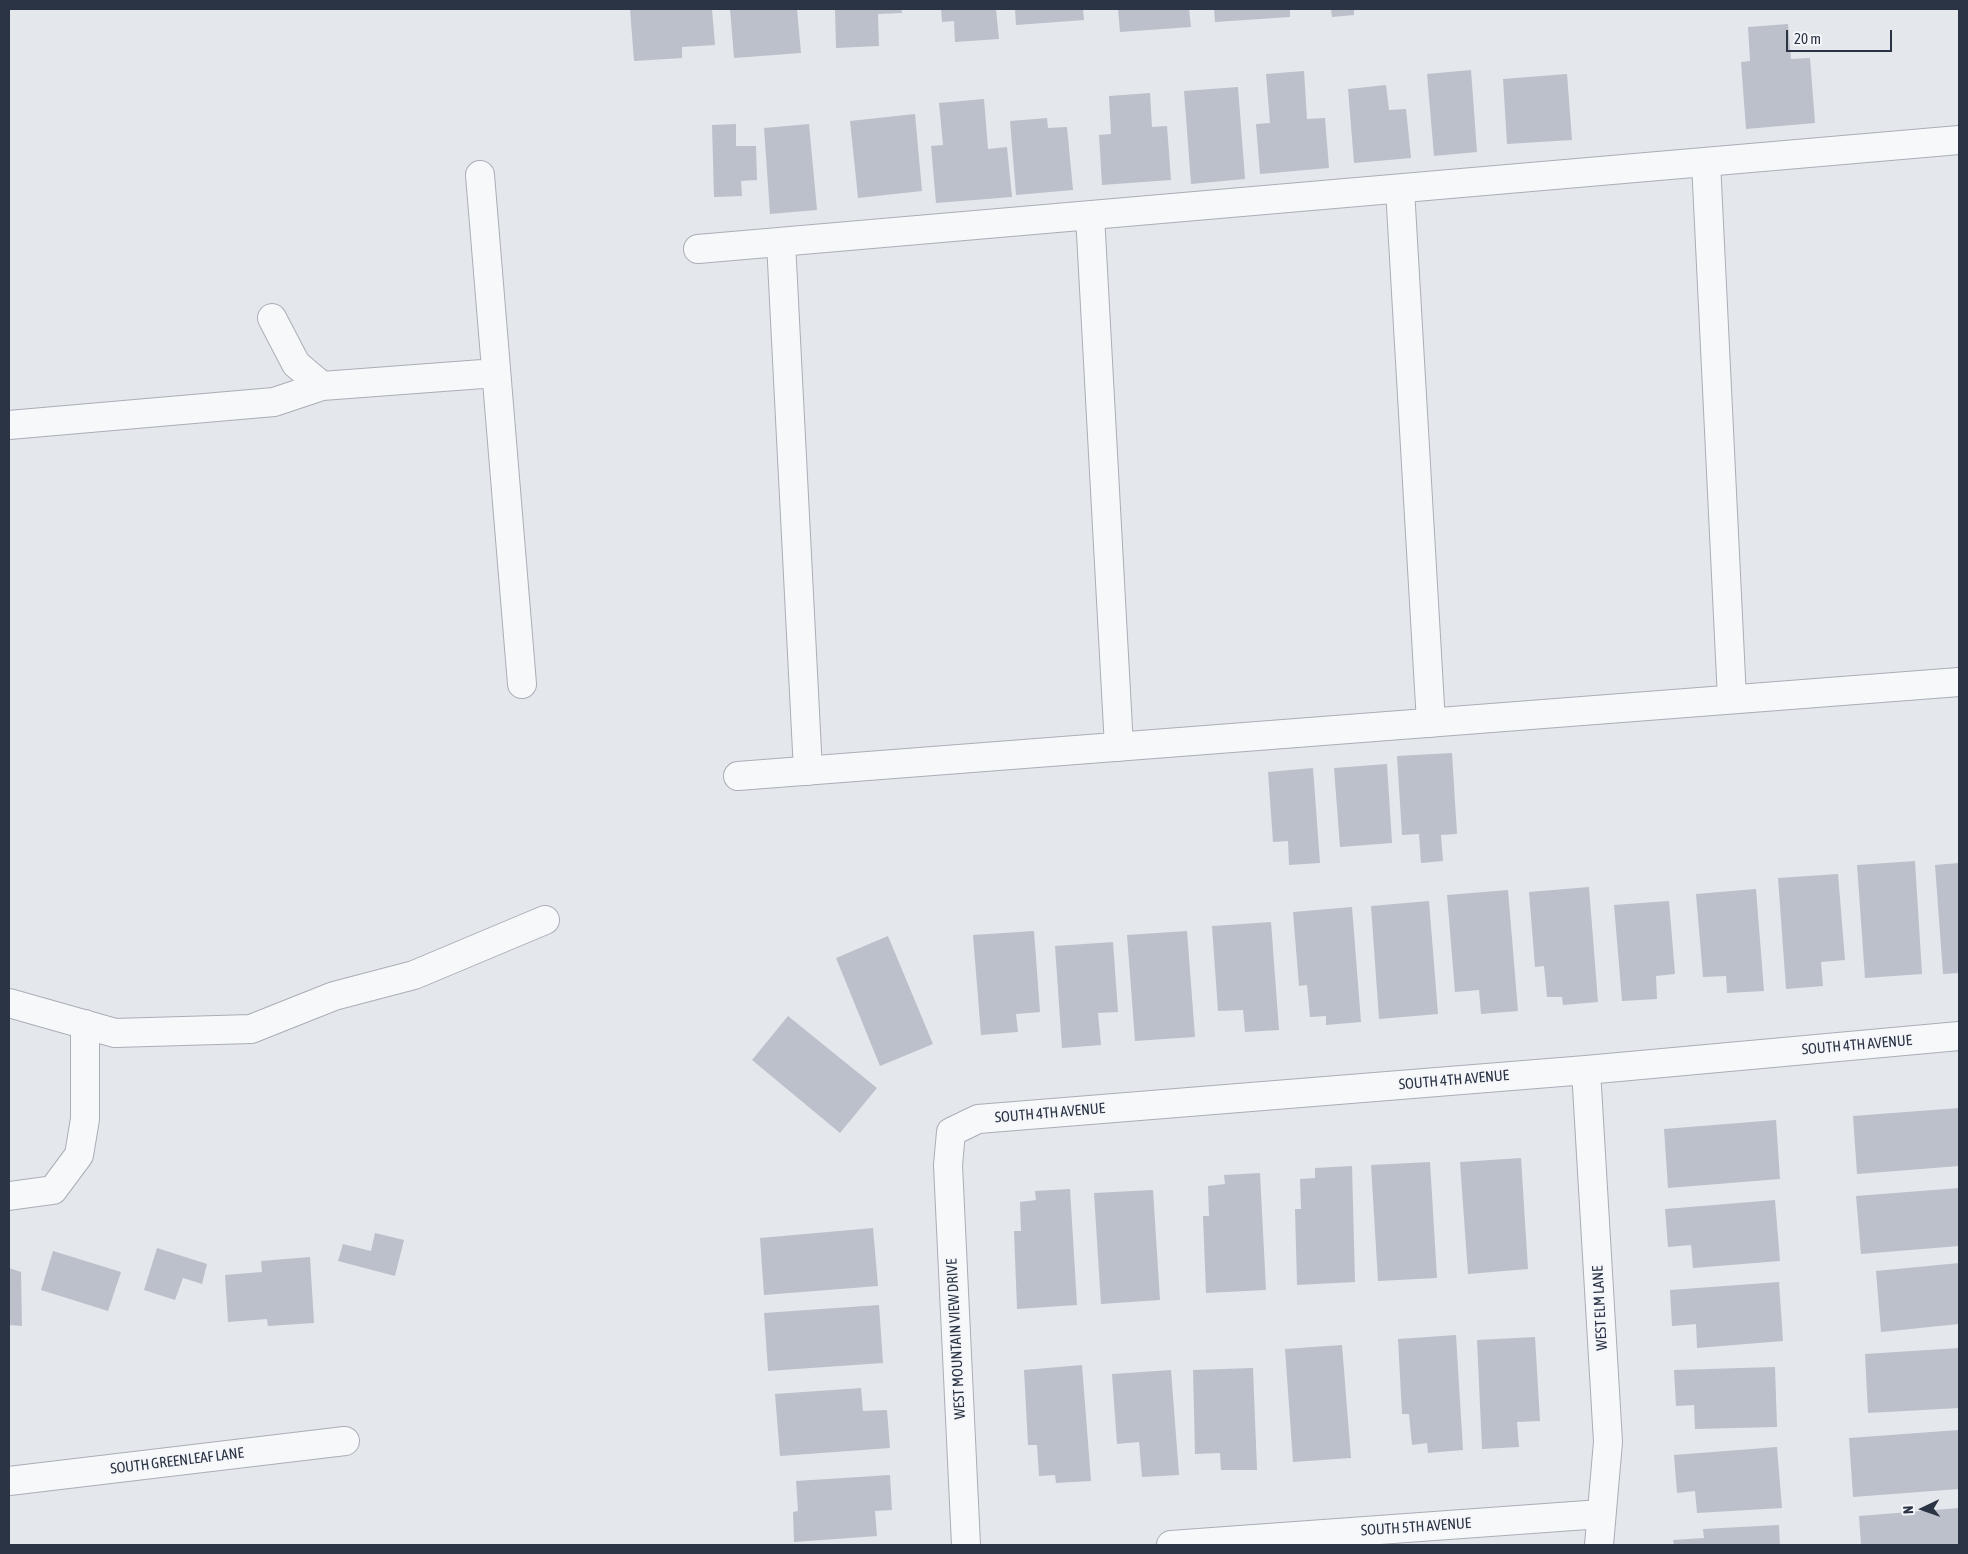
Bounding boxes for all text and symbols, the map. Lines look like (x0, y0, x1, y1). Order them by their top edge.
scale bar (1788, 20, 1894, 52)
text: 20 m (1794, 30, 1821, 47)
street label: SOUTH 4TH AVENUE (1801, 1031, 1913, 1059)
street label: SOUTH 4TH AVENUE (1398, 1066, 1510, 1094)
street label: SOUTH 4TH AVENUE (994, 1099, 1106, 1127)
street label: WEST MOUNTAIN VIEW DRIVE (943, 1258, 969, 1420)
street label: WEST ELM LANE (1589, 1265, 1611, 1351)
street label: SOUTH GREENLEAF LANE (109, 1444, 245, 1478)
north arrow (1898, 1484, 1948, 1534)
text: N (1900, 1505, 1916, 1514)
street label: SOUTH 5TH AVENUE (1360, 1514, 1472, 1540)

